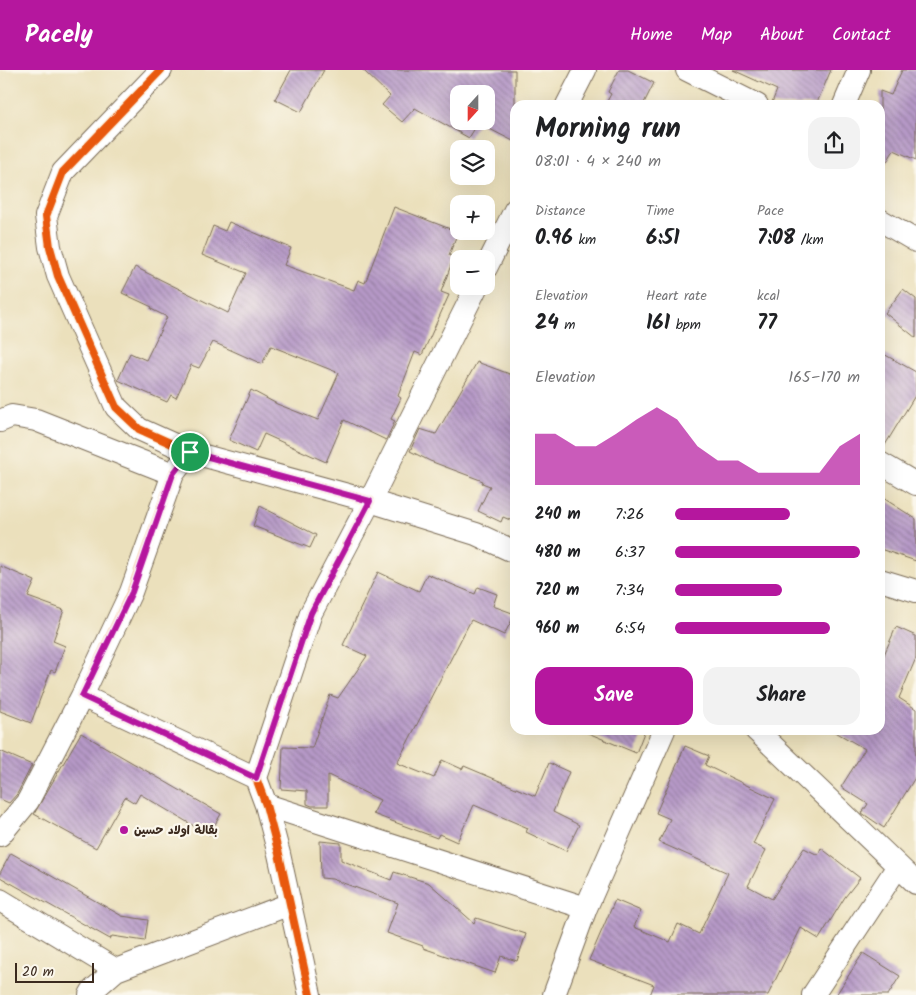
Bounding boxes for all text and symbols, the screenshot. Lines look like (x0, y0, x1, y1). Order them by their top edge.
text: Pacely (25, 16, 93, 55)
text: Home (630, 21, 673, 50)
text: Map (701, 21, 732, 50)
text: About (760, 21, 804, 50)
text: Contact (832, 21, 891, 50)
north arrow (450, 85, 495, 130)
map controls (450, 85, 495, 295)
text: Morning run (535, 107, 681, 152)
button: share (808, 117, 860, 169)
button: layers (450, 140, 495, 185)
text: 08:01 · 4 × 240 m (535, 149, 661, 174)
button: + (450, 195, 495, 240)
text: Distance (535, 200, 585, 222)
text: Time (646, 200, 674, 222)
text: Pace (757, 200, 784, 222)
text: 0.96 (535, 222, 573, 255)
text: 6:51 (646, 222, 680, 255)
text: 7:08 (757, 222, 795, 255)
text: km (573, 229, 596, 251)
text: /km (795, 229, 824, 251)
button: − (450, 250, 495, 295)
text: Elevation (535, 285, 588, 307)
text: Heart rate (646, 285, 707, 307)
text: kcal (757, 285, 780, 307)
text: 24 (535, 307, 559, 340)
text: 161 (646, 307, 670, 340)
text: 77 (757, 307, 777, 340)
text: m (559, 314, 575, 336)
text: bpm (670, 314, 701, 336)
text: Elevation (535, 365, 596, 390)
text: 165–170 m (788, 365, 860, 390)
pin (169, 431, 211, 473)
icon: arrive (176, 438, 204, 466)
text: 240 m (535, 502, 581, 527)
text: 7:26 (615, 502, 645, 527)
text: 480 m (535, 540, 581, 565)
text: 6:37 (615, 540, 644, 565)
text: 720 m (535, 578, 579, 603)
text: 7:34 (615, 578, 644, 603)
text: 960 m (535, 616, 579, 641)
text: 6:54 (615, 616, 645, 641)
button: Save (535, 667, 693, 725)
button: Share (703, 667, 860, 725)
place label: بقالة اولاد حسين (134, 821, 218, 840)
marker: بقالة اولاد حسين (118, 824, 130, 836)
scale bar (15, 960, 94, 983)
text: 20 m (22, 961, 54, 983)

